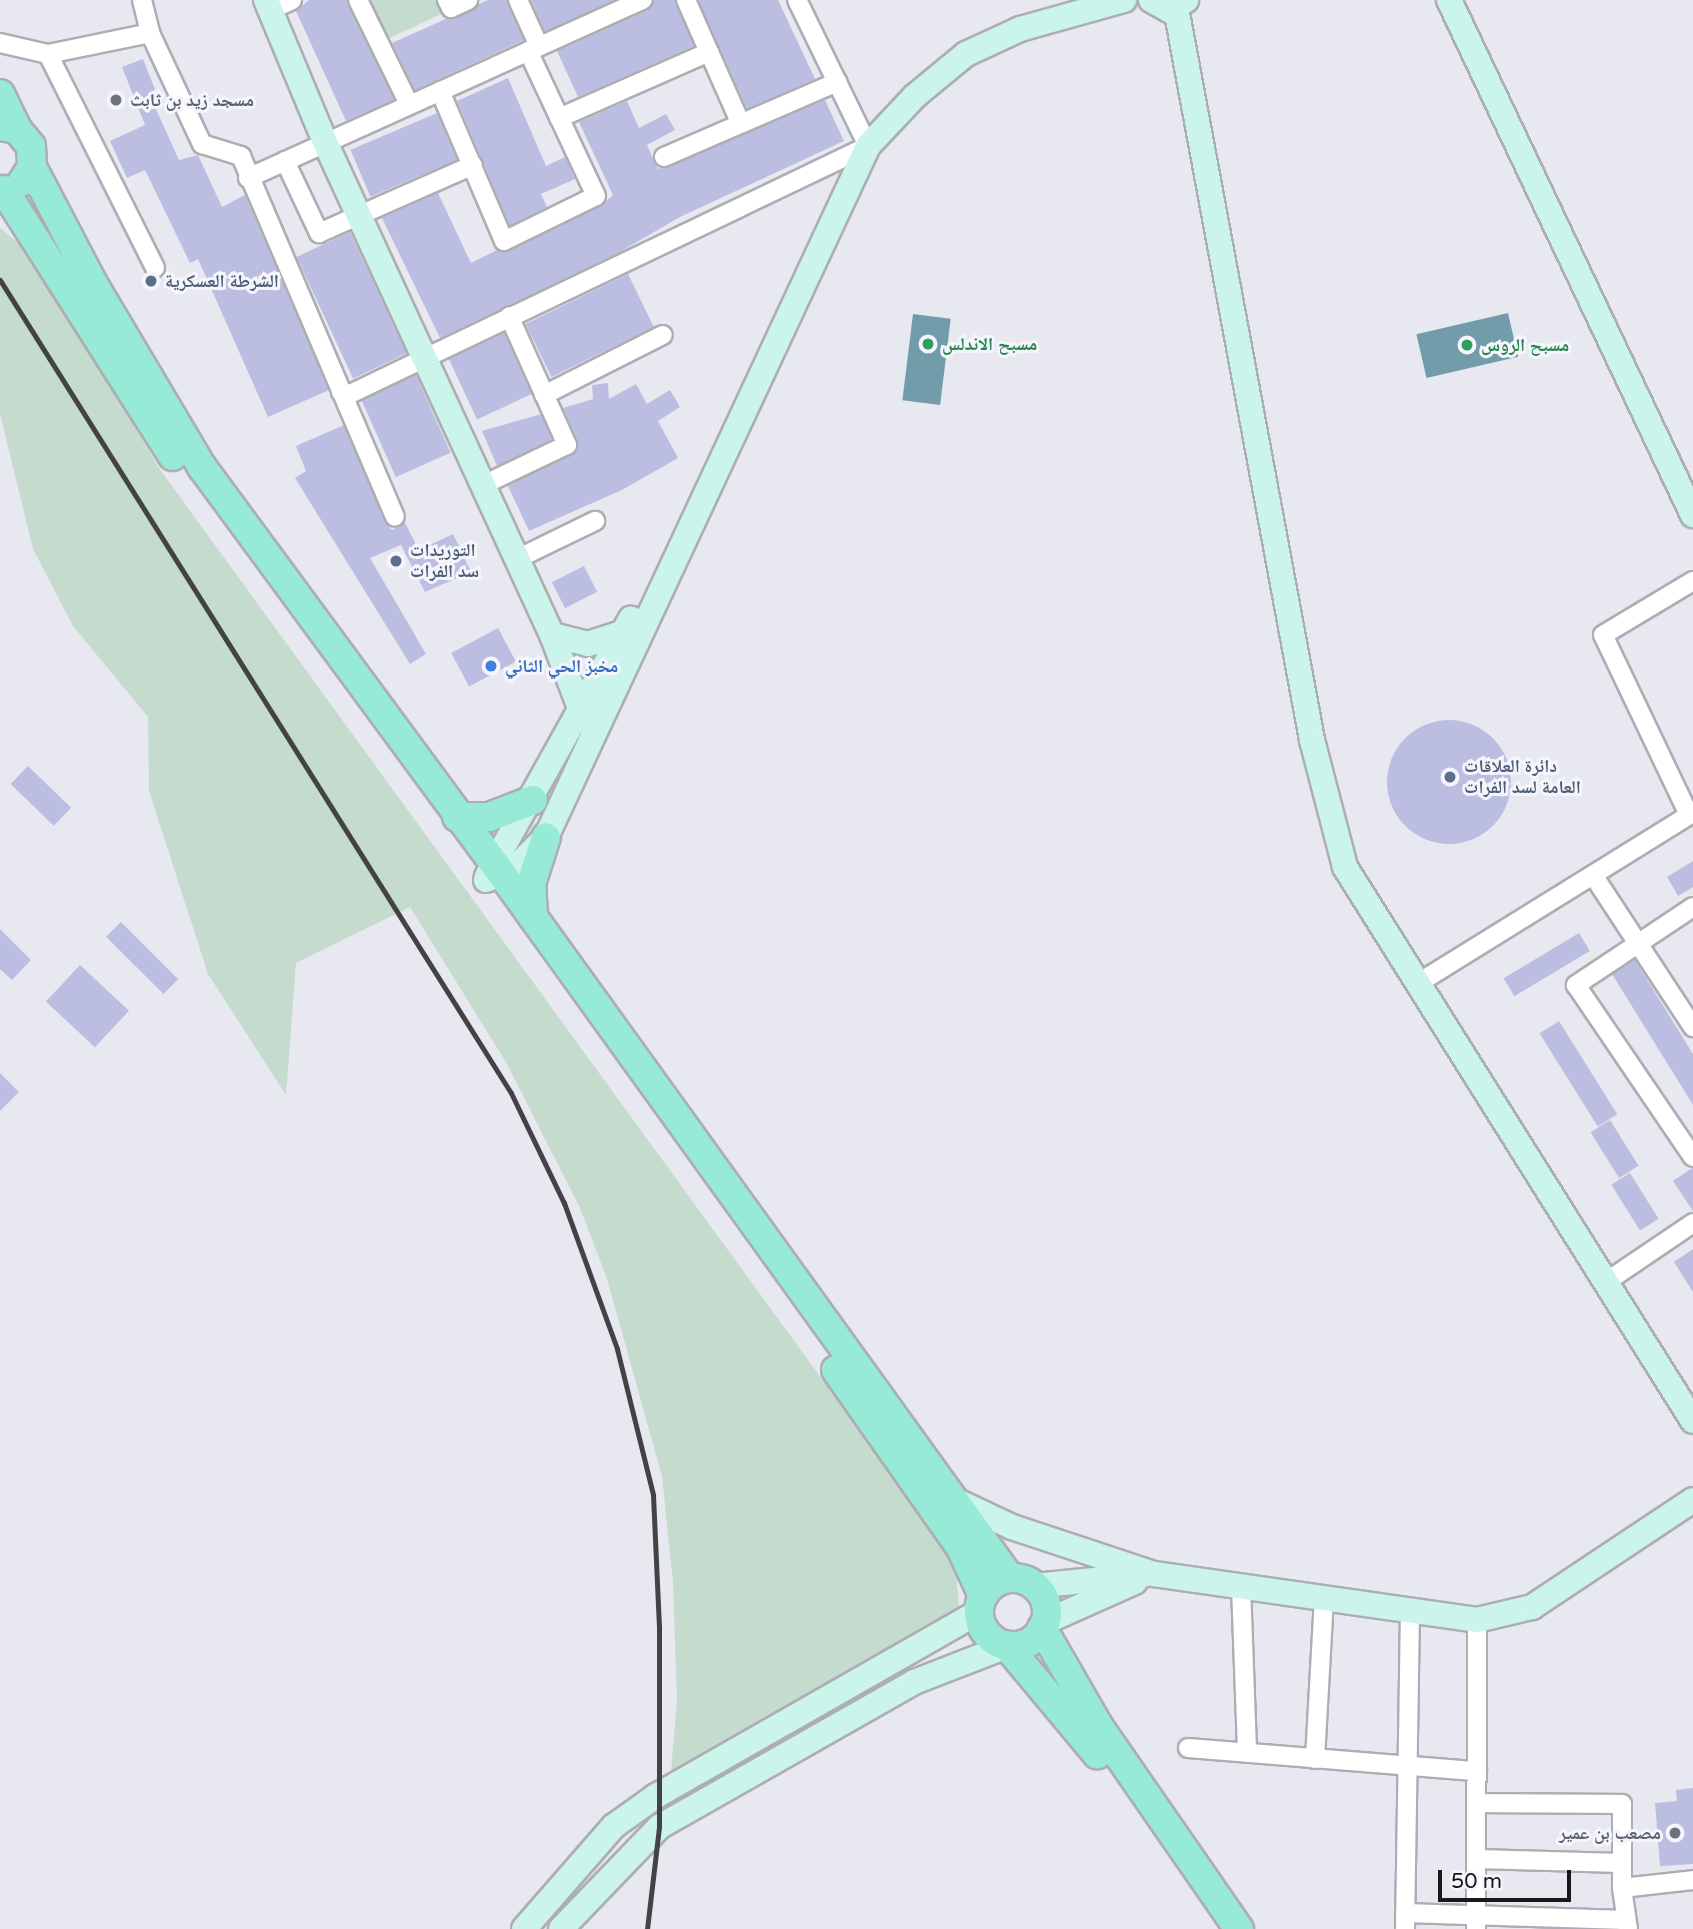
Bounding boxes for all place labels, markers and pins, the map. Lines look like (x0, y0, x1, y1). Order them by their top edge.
place label: مسجد زيد بن ثابث (130, 89, 254, 111)
marker: مسجد زيد بن ثابث (108, 92, 124, 108)
place label: الشرطة العسكرية (165, 270, 279, 292)
marker: الشرطة العسكرية (143, 273, 159, 289)
place label: مسبح الاندلس (942, 333, 1037, 355)
place label: مسبح الروس (1481, 334, 1569, 356)
marker: مسبح الاندلس (920, 336, 936, 352)
marker: مسبح الروس (1459, 337, 1475, 353)
place label: التوريدات سد الفرات (410, 540, 479, 582)
marker: التوريدات سد الفرات (388, 553, 404, 569)
place label: مخبز الحي الثاني (505, 655, 618, 677)
marker: مخبز الحي الثاني (483, 658, 499, 674)
place label: دائرة العلاقات العامة لسد الفرات (1464, 756, 1581, 798)
marker: دائرة العلاقات العامة لسد الفرات (1442, 769, 1458, 785)
place label: مصعب بن عمير (1559, 1822, 1661, 1844)
marker: مصعب بن عمير (1667, 1825, 1683, 1841)

